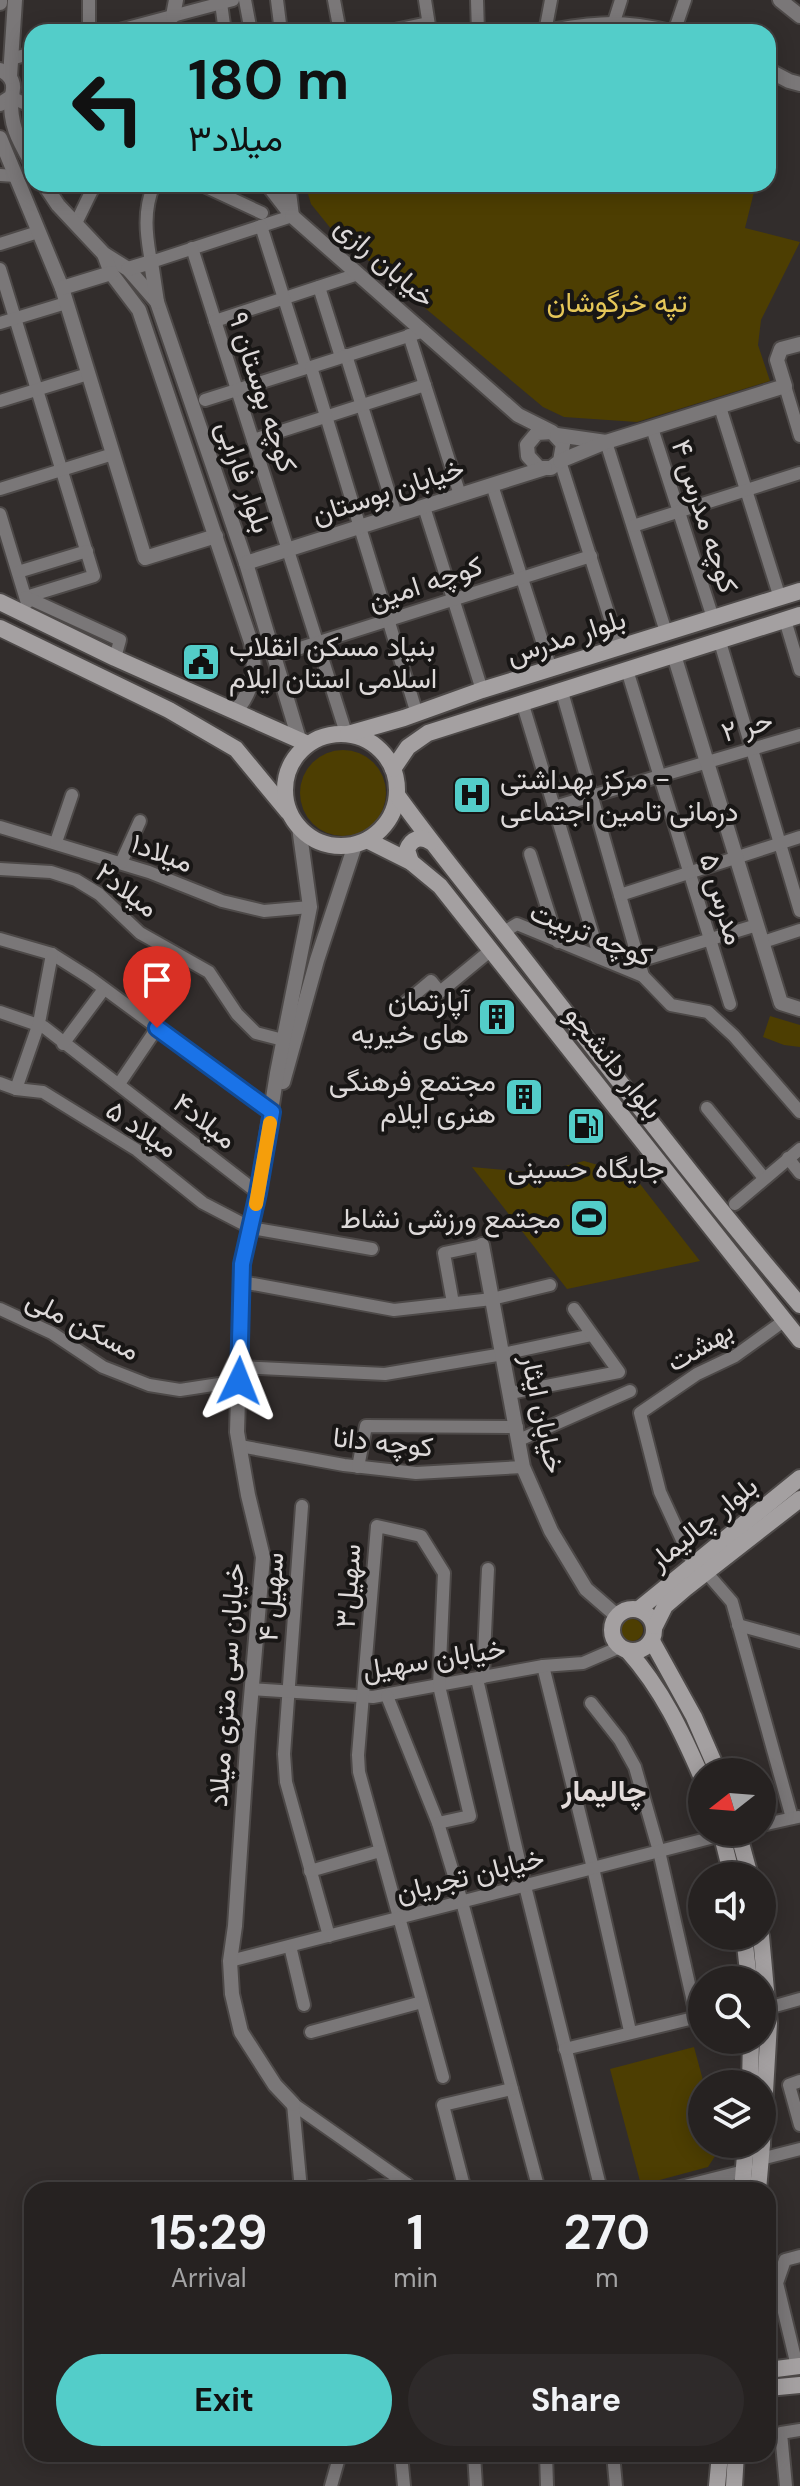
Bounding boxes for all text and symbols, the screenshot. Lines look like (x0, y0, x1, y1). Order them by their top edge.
text: 180 m (188, 43, 349, 116)
icon: left (56, 56, 160, 160)
text: میلاد۳ (188, 115, 283, 162)
street label: خیابان رازی (327, 208, 443, 316)
park label: تپه خرگوشان (547, 284, 687, 321)
street label: کوچه بوستان ۹ (220, 307, 306, 477)
street label: بلوار فارابی (208, 416, 280, 538)
street label: کوچه مدرس ۴ (663, 435, 747, 597)
street label: خیابان بوستان (307, 449, 469, 533)
street label: کوچه امین (363, 547, 487, 619)
street label: بلوار مدرس (502, 600, 630, 674)
place label: بنیاد مسکن انقلاب اسلامی استان ایلام (229, 628, 437, 697)
public building icon: بنیاد مسکن انقلاب اسلامی استان ایلام (180, 641, 222, 683)
street label: حر ۲ (717, 701, 777, 751)
place label: مرکز بهداشتی - درمانی تامین اجتماعی (500, 761, 738, 830)
hospital icon: مرکز بهداشتی - درمانی تامین اجتماعی (451, 774, 493, 816)
street label: میلاد۱ (126, 825, 198, 881)
street label: مدرس ۵ (691, 849, 753, 949)
street label: میلاد۲ (88, 854, 166, 926)
street label: کوچه تربیت (524, 893, 658, 975)
pin (123, 946, 191, 1028)
icon: arrive (135, 958, 179, 1002)
place label: آپارتمان های خیریه (351, 983, 471, 1052)
building icon: آپارتمان های خیریه (476, 996, 518, 1038)
street label: بلوار دانشجو (557, 997, 671, 1127)
place label: مجتمع فرهنگی هنری ایلام (329, 1063, 496, 1132)
building icon: مجتمع فرهنگی هنری ایلام (503, 1076, 545, 1118)
street label: میلاد۴ (165, 1084, 245, 1158)
street label: میلاد ۵ (99, 1091, 185, 1167)
fuel station icon: جایگاه حسینی (565, 1105, 607, 1147)
place label: جایگاه حسینی (507, 1150, 665, 1187)
sports icon: مجتمع ورزشی نشاط (568, 1197, 610, 1239)
place label: مجتمع ورزشی نشاط (340, 1200, 561, 1238)
street label: مسکن ملی (20, 1281, 146, 1369)
street label: بهشت (660, 1312, 740, 1380)
position arrow (197, 1339, 281, 1423)
street label: خیابان ایثار (512, 1350, 574, 1477)
street label: کوچه دانا (331, 1418, 435, 1466)
street label: بلوار چالیمار (640, 1468, 765, 1579)
street label: سهیل۳ (327, 1543, 369, 1629)
street label: سهیل ۴ (249, 1551, 293, 1643)
street label: خیابان سی متری میلاد (199, 1562, 253, 1808)
street label: خیابان سهیل (360, 1629, 508, 1689)
north arrow (688, 1758, 776, 1846)
map controls (688, 1758, 776, 2158)
district label: چالیمار (561, 1771, 646, 1811)
street label: خیابان تجریان (392, 1839, 548, 1911)
button: sound (688, 1862, 776, 1950)
button: search (688, 1966, 776, 2054)
button: layers (688, 2070, 776, 2158)
text: 15:29 (150, 2201, 267, 2264)
text: 1 (407, 2201, 424, 2264)
text: 270 (563, 2201, 650, 2264)
text: Arrival (171, 2261, 247, 2295)
text: min (393, 2261, 438, 2295)
text: m (595, 2261, 618, 2295)
button: Exit (56, 2354, 392, 2446)
button: Share (408, 2354, 744, 2446)

